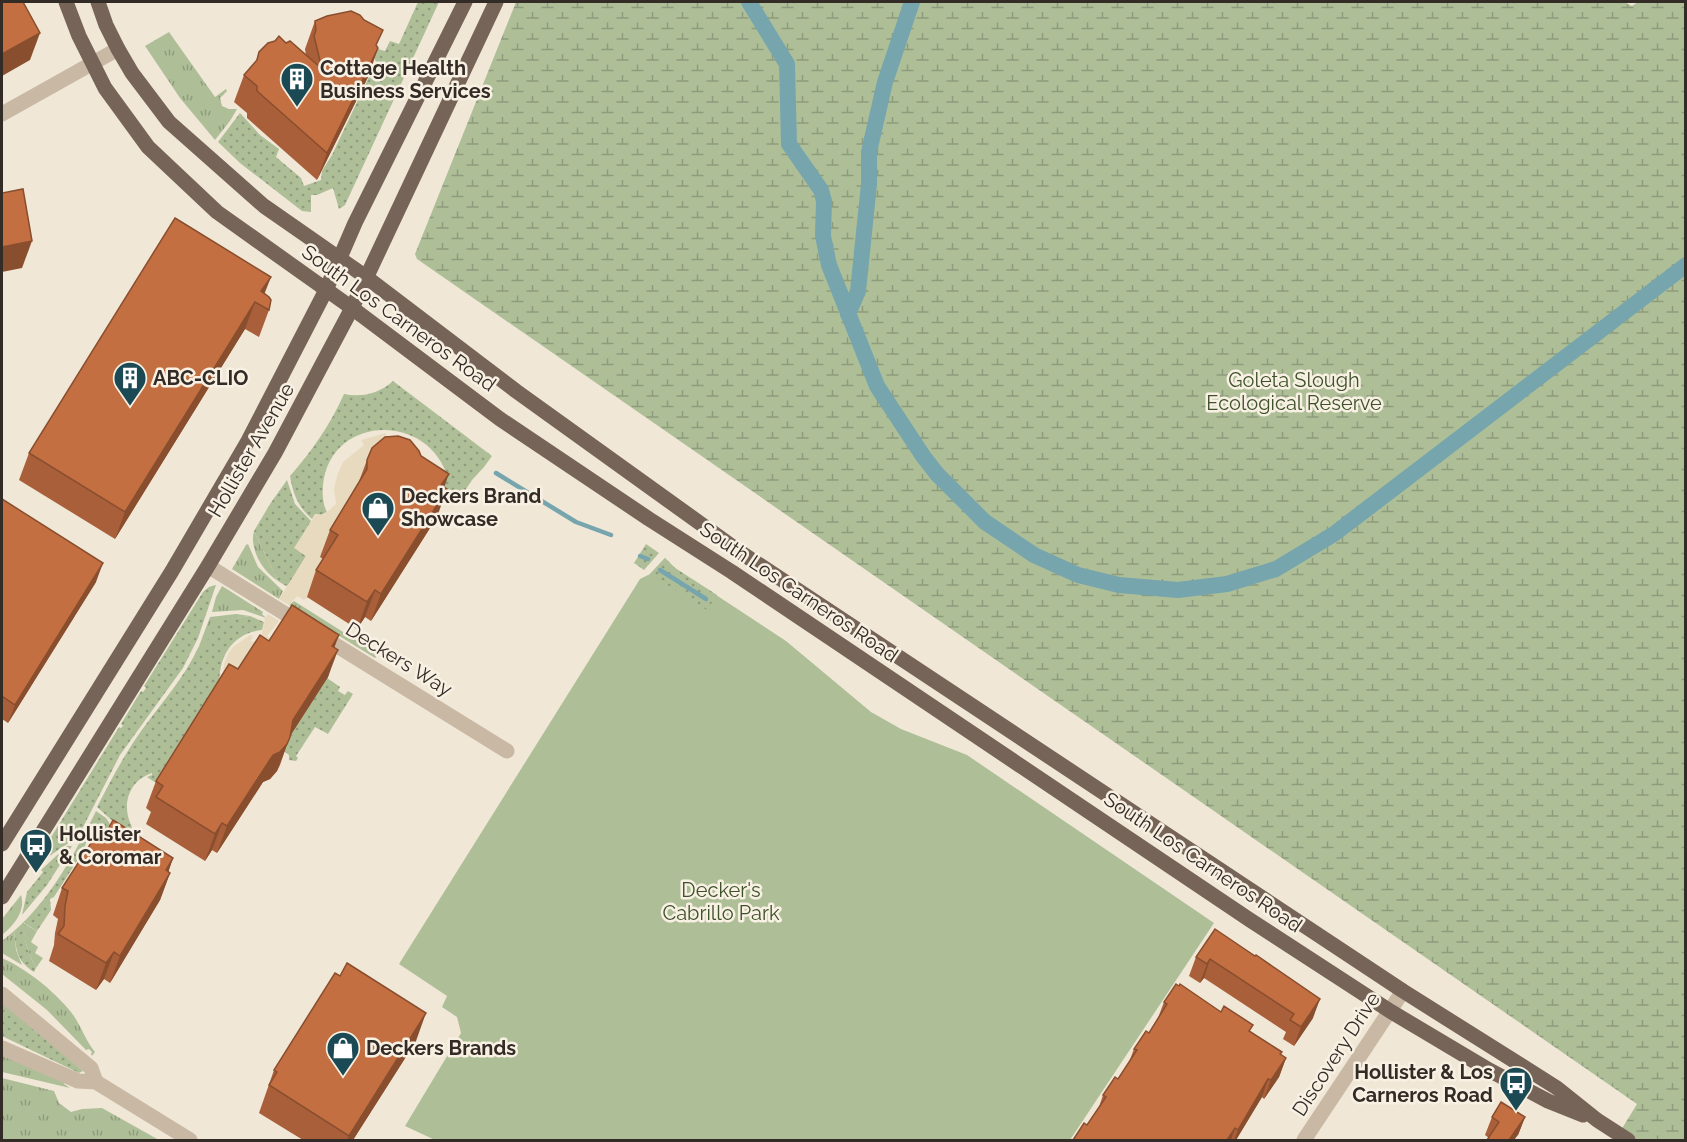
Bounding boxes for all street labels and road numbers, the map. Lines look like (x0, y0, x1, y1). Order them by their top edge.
street label: South Los Carneros Road (297, 240, 501, 396)
street label: Hollister Avenue (203, 378, 299, 521)
street label: South Los Carneros Road (695, 517, 903, 667)
street label: Deckers Way (341, 617, 457, 701)
street label: South Los Carneros Road (1099, 787, 1307, 937)
street label: Discovery Drive (1287, 987, 1385, 1120)

